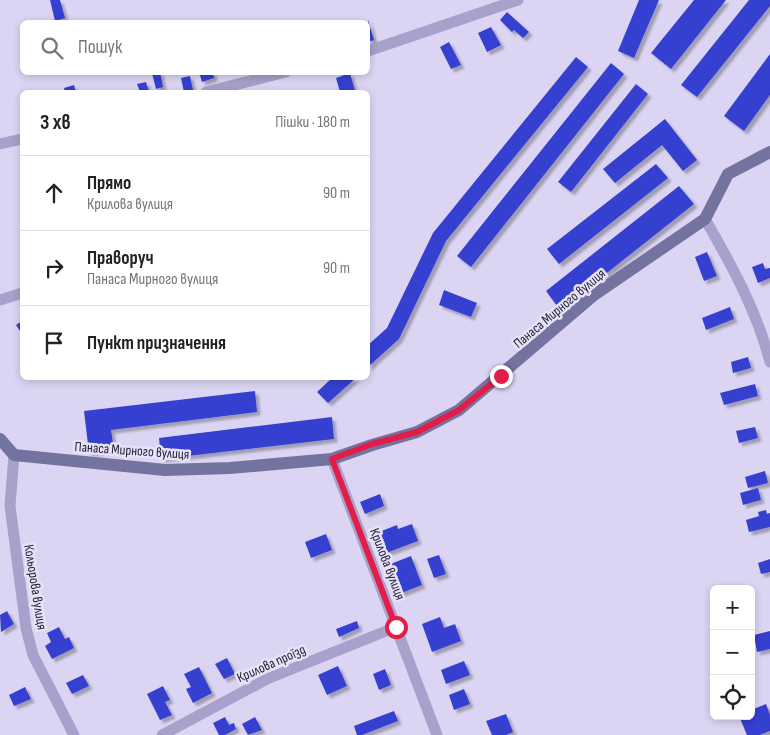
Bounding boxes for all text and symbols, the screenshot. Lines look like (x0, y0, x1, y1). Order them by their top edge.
search box (20, 20, 370, 75)
icon: search (38, 34, 66, 62)
text: Пошук (78, 36, 122, 59)
text: 3 хв (40, 110, 71, 135)
text: Пішки · 180 m (275, 113, 350, 132)
text: Прямо (87, 172, 131, 195)
icon: ahead (40, 179, 68, 207)
text: 90 m (323, 184, 350, 203)
text: Крилова вулиця (87, 195, 173, 214)
text: Праворуч (87, 247, 154, 270)
icon: right (40, 254, 68, 282)
text: 90 m (323, 259, 350, 278)
street label: Панаса Мирного вулиця (510, 265, 609, 352)
text: Панаса Мирного вулиця (87, 270, 218, 289)
icon: arrive (40, 329, 68, 357)
text: Пункт призначення (87, 332, 226, 355)
route end (490, 365, 513, 388)
street label: Панаса Мирного вулиця (74, 438, 190, 463)
street label: Крилова вулиця (366, 526, 409, 602)
street label: Кольорова вулиця (20, 543, 51, 631)
map controls (710, 585, 755, 720)
button: + (710, 585, 755, 630)
route start (385, 616, 408, 639)
button: − (710, 630, 755, 675)
street label: Крилова проїзд (234, 641, 308, 686)
button: locate (710, 675, 755, 720)

